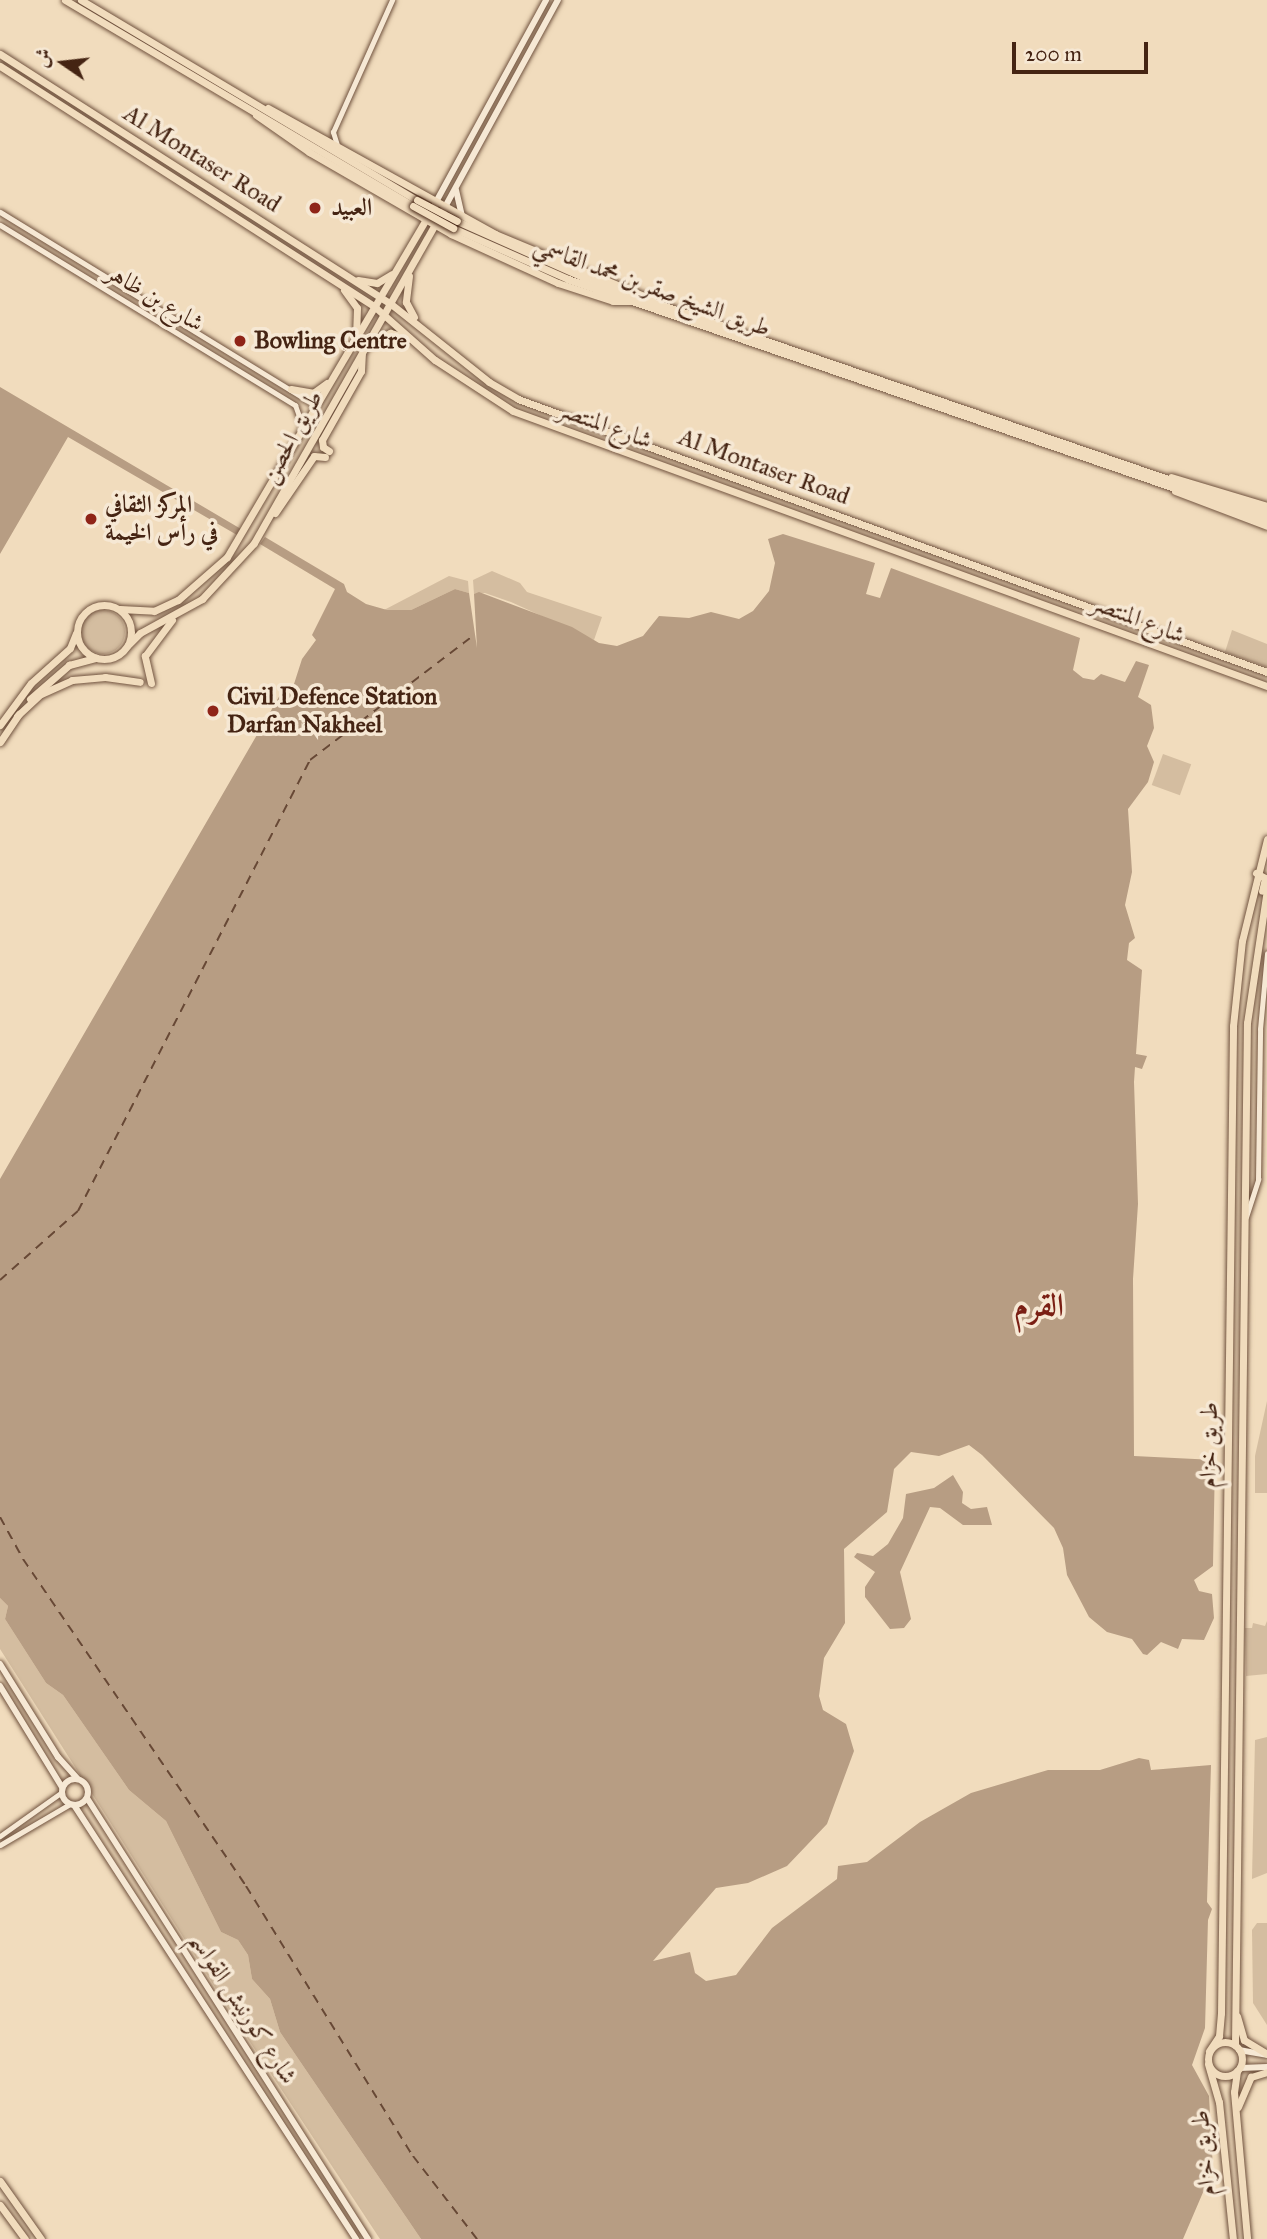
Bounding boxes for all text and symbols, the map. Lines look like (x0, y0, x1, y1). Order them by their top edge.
north arrow (28, 28, 98, 98)
scale bar (1015, 28, 1152, 72)
text: 200 m (1025, 41, 1082, 67)
text: ش (29, 46, 56, 70)
street label: Al Montaser Road (118, 99, 286, 219)
place label: العبيد (331, 194, 372, 222)
marker: العبيد (305, 198, 325, 218)
street label: طريق الشيخ صقر بن محمد القاسمي (530, 231, 774, 343)
street label: شارع بن ظاهر (101, 258, 209, 338)
place label: Bowling Centre (254, 327, 407, 355)
marker: Bowling Centre (232, 333, 248, 349)
street label: طريق الحصن (255, 386, 329, 488)
street label: شارع المنتصر (554, 395, 656, 455)
street label: Al Montaser Road (674, 423, 854, 511)
place label: المركز الثقافي في رأس الخيمة (105, 491, 218, 547)
marker: المركز الثقافي في رأس الخيمة (83, 511, 99, 527)
street label: شارع المنتصر (1087, 588, 1189, 650)
place label: Civil Defence Station Darfan Nakheel (227, 683, 437, 739)
marker: Civil Defence Station Darfan Nakheel (205, 703, 221, 719)
district label: القرم (1014, 1287, 1064, 1325)
street label: طريق خزام (1194, 1402, 1224, 1488)
street label: شارع كورنيش القواسم (183, 1927, 303, 2089)
street label: طريق خزام (1186, 2109, 1222, 2197)

